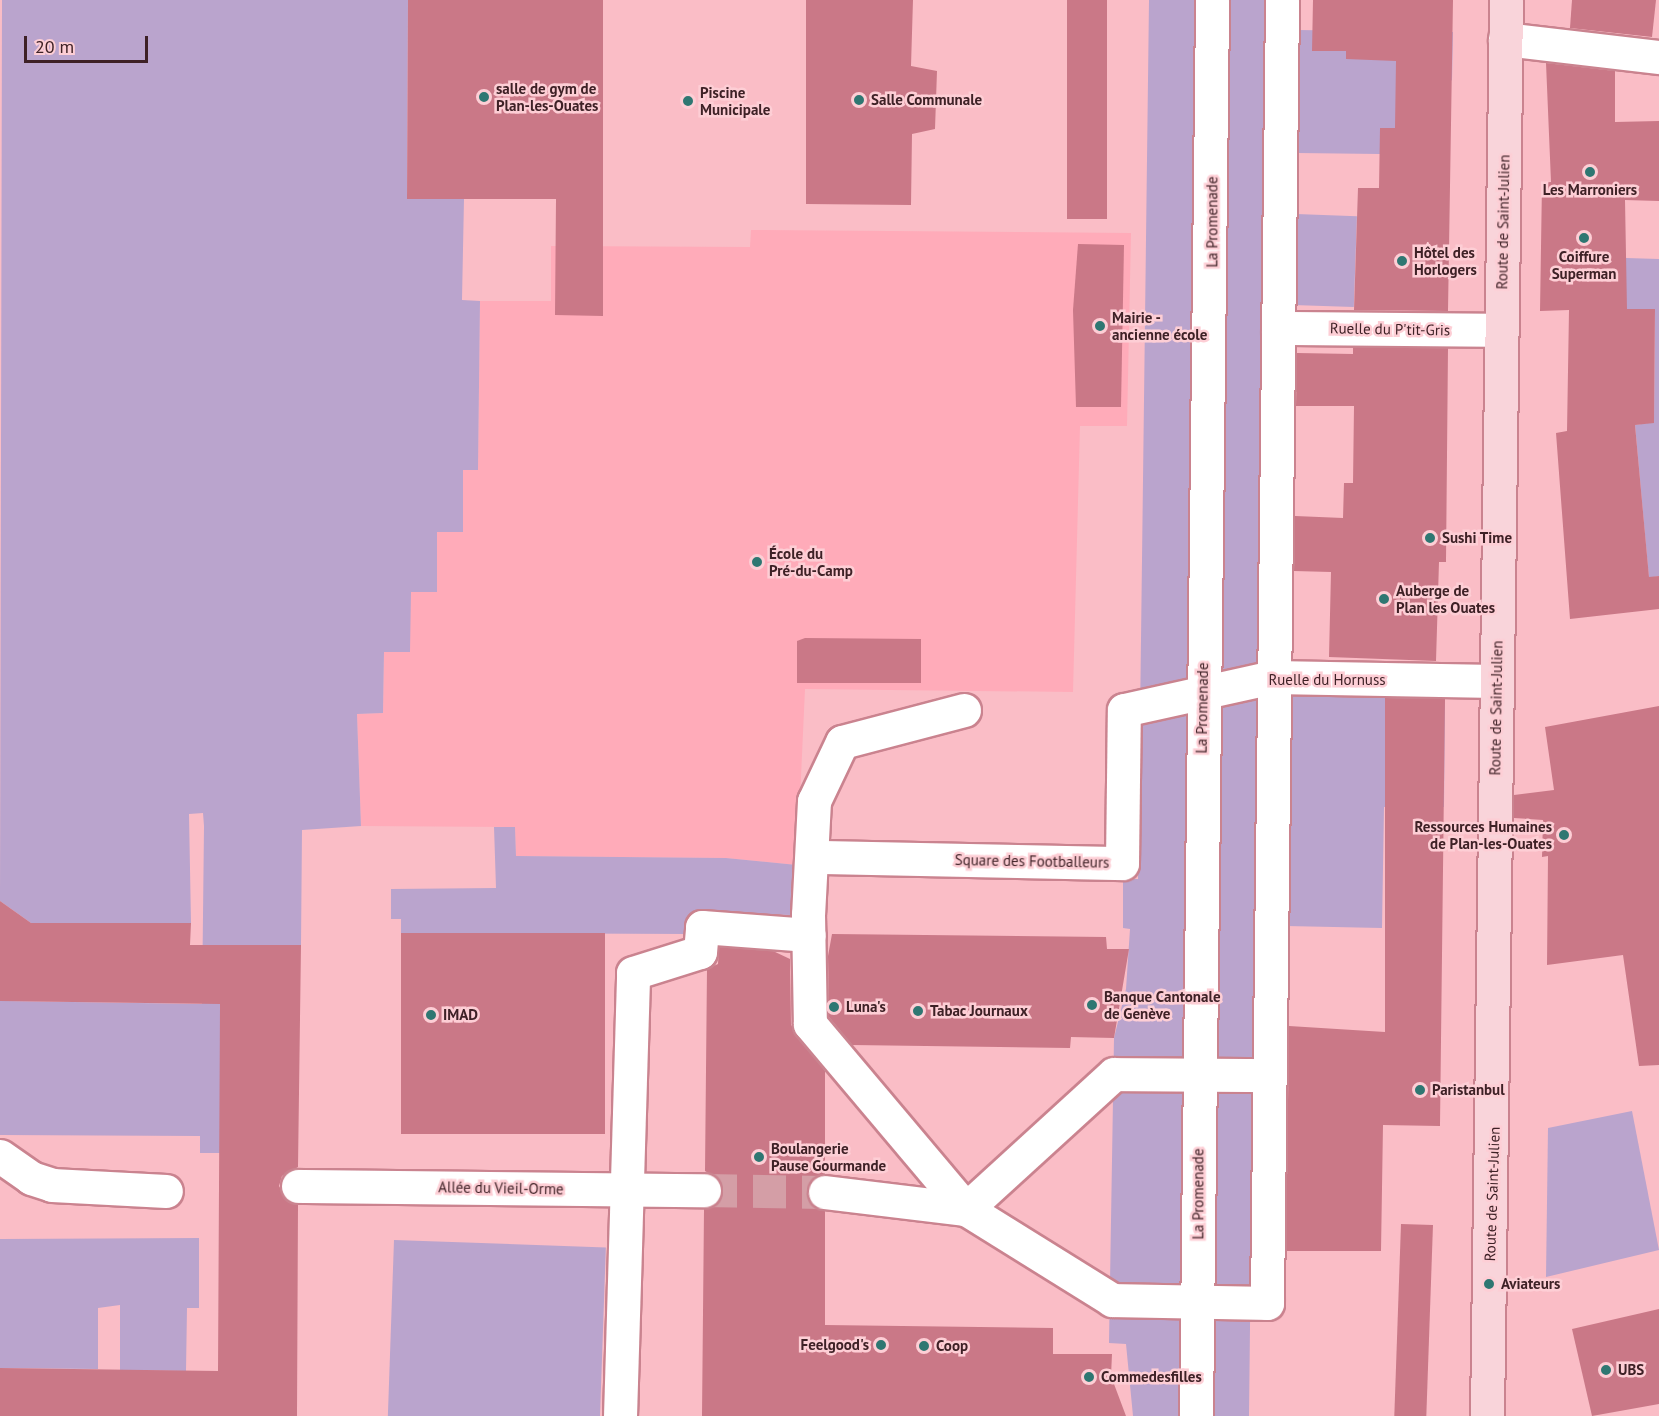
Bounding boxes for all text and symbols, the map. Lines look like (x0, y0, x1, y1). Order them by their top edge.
scale bar (27, 24, 152, 62)
text: 20 m (35, 35, 74, 58)
place label: salle de gym de Plan-les-Ouates (496, 79, 598, 114)
place label: Piscine Municipale (700, 83, 770, 118)
marker: salle de gym de Plan-les-Ouates (477, 90, 491, 104)
place label: Salle Communale (871, 91, 982, 109)
marker: Salle Communale (852, 93, 866, 107)
marker: Piscine Municipale (681, 94, 695, 108)
street label: Route de Saint-Julien (1493, 154, 1513, 290)
marker: Les Marroniers (1583, 165, 1597, 179)
street label: La Promenade (1203, 176, 1221, 268)
place label: Les Marroniers (1543, 181, 1637, 199)
marker: Coiffure Superman (1577, 231, 1591, 245)
place label: Hôtel des Horlogers (1414, 243, 1477, 278)
place label: Coiffure Superman (1552, 247, 1616, 282)
marker: Hôtel des Horlogers (1395, 254, 1409, 268)
place label: Mairie - ancienne école (1112, 308, 1207, 343)
marker: Mairie - ancienne école (1093, 319, 1107, 333)
street label: Ruelle du P'tit-Gris (1330, 319, 1450, 339)
place label: Sushi Time (1442, 529, 1513, 547)
marker: Sushi Time (1423, 531, 1437, 545)
place label: École du Pré-du-Camp (769, 544, 853, 579)
marker: École du Pré-du-Camp (750, 555, 764, 569)
place label: Auberge de Plan les Ouates (1396, 581, 1495, 616)
marker: Auberge de Plan les Ouates (1377, 592, 1391, 606)
street label: Route de Saint-Julien (1486, 640, 1506, 776)
street label: La Promenade (1192, 662, 1212, 754)
street label: Ruelle du Hornuss (1268, 671, 1386, 689)
place label: Ressources Humaines de Plan-les-Ouates (1415, 817, 1552, 852)
marker: Ressources Humaines de Plan-les-Ouates (1557, 828, 1571, 842)
street label: Square des Footballeurs (955, 851, 1109, 871)
place label: Banque Cantonale de Genève (1104, 987, 1221, 1022)
place label: Luna's (846, 998, 886, 1016)
marker: Banque Cantonale de Genève (1085, 998, 1099, 1012)
marker: Luna's (827, 1000, 841, 1014)
place label: Tabac Journaux (930, 1002, 1028, 1020)
marker: Tabac Journaux (911, 1004, 925, 1018)
place label: IMAD (443, 1006, 478, 1024)
marker: IMAD (424, 1008, 438, 1022)
place label: Paristanbul (1432, 1081, 1505, 1099)
marker: Paristanbul (1413, 1083, 1427, 1097)
street label: Route de Saint-Julien (1481, 1126, 1503, 1262)
place label: Boulangerie Pause Gourmande (771, 1139, 886, 1174)
street label: La Promenade (1189, 1148, 1207, 1240)
marker: Boulangerie Pause Gourmande (752, 1150, 766, 1164)
street label: Allée du Vieil-Orme (438, 1178, 564, 1198)
place label: Aviateurs (1501, 1275, 1560, 1293)
marker: Aviateurs (1482, 1277, 1496, 1291)
place label: Feelgood's (801, 1336, 869, 1354)
place label: Coop (936, 1337, 968, 1355)
marker: Feelgood's (874, 1338, 888, 1352)
marker: Coop (917, 1339, 931, 1353)
place label: UBS (1618, 1361, 1644, 1379)
marker: UBS (1599, 1363, 1613, 1377)
place label: Commedesfilles (1101, 1368, 1202, 1386)
marker: Commedesfilles (1082, 1370, 1096, 1384)

